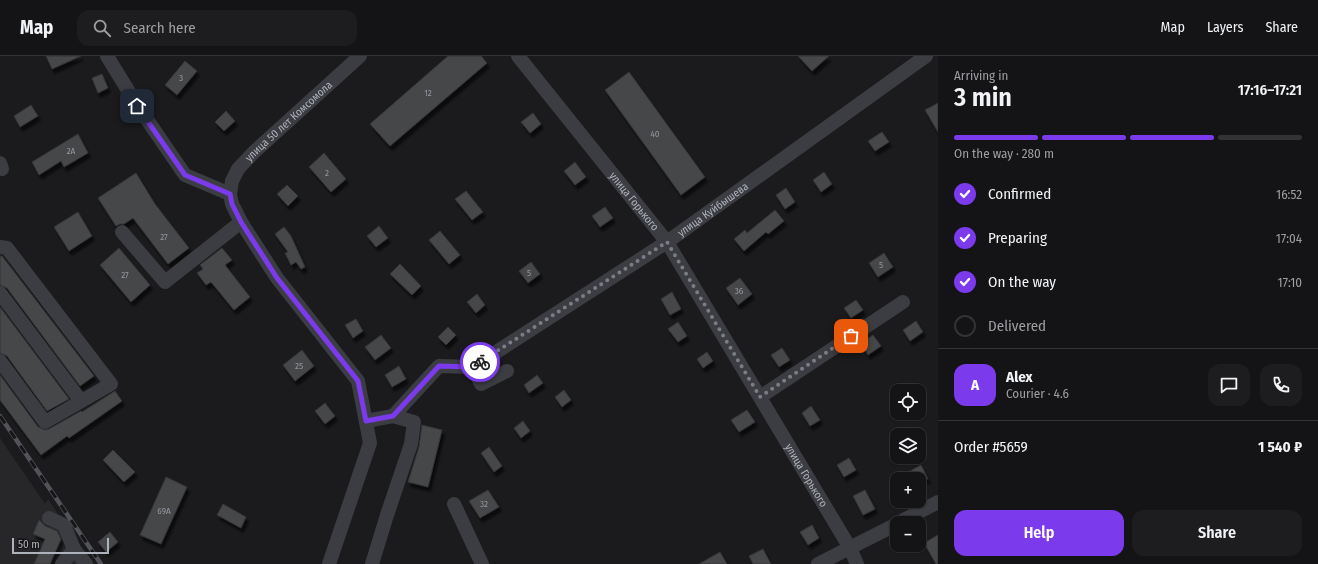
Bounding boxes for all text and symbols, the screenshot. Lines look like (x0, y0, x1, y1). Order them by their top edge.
search box (77, 10, 357, 46)
text: Map (20, 16, 53, 39)
icon: search (91, 17, 113, 39)
text: Search here (123, 19, 196, 37)
text: Map (1161, 19, 1185, 36)
text: Layers (1207, 19, 1243, 36)
text: Share (1265, 19, 1298, 36)
text: Arriving in (954, 68, 1008, 83)
house number: 3 (179, 73, 183, 83)
street label: улица 50 лет Комсомола (242, 78, 335, 164)
text: 17:16–17:21 (1238, 81, 1302, 99)
text: 3 min (954, 82, 1012, 113)
house number: 12 (424, 88, 432, 98)
pin (120, 89, 154, 123)
icon: home (126, 95, 148, 117)
house number: 40 (650, 129, 660, 139)
house number: 2А (67, 146, 76, 156)
text: On the way · 280 m (954, 146, 1054, 161)
house number: 2 (325, 168, 329, 178)
street label: улица Горького (606, 169, 661, 234)
street label: улица Куйбышева (675, 180, 751, 239)
icon: check (954, 183, 976, 205)
text: Confirmed (988, 185, 1051, 203)
text: 16:52 (1276, 187, 1302, 202)
icon: check (954, 227, 976, 249)
text: Preparing (988, 229, 1047, 247)
text: 17:04 (1276, 231, 1302, 246)
house number: 27 (160, 232, 168, 242)
house number: 5 (879, 260, 883, 270)
house number: 5 (527, 268, 531, 278)
house number: 27 (121, 270, 129, 280)
icon: check (954, 271, 976, 293)
text: On the way (988, 273, 1056, 291)
text: 17:10 (1278, 275, 1302, 290)
house number: 36 (735, 286, 744, 296)
text: Delivered (988, 317, 1046, 335)
pin (834, 319, 868, 353)
icon: bag (840, 325, 862, 347)
courier (460, 342, 500, 382)
icon: bike (469, 351, 491, 373)
house number: 25 (295, 361, 303, 371)
button: chat (1208, 364, 1250, 406)
button: phone (1260, 364, 1302, 406)
text: Alex (1006, 368, 1033, 386)
text: A (971, 376, 979, 394)
map controls (890, 384, 926, 552)
button: locate (890, 384, 926, 420)
text: Courier · 4.6 (1006, 386, 1069, 401)
button: layers (890, 428, 926, 464)
text: Order #5659 (954, 438, 1028, 456)
text: 1 540 ₽ (1258, 438, 1302, 456)
street label: улица Горького (782, 441, 830, 510)
button: + (890, 472, 926, 508)
house number: 32 (480, 499, 488, 509)
house number: 69А (157, 506, 171, 516)
button: Help (954, 510, 1124, 556)
button: Share (1132, 510, 1302, 556)
button: − (890, 516, 926, 552)
scale bar (12, 536, 109, 555)
text: 50 m (18, 538, 40, 551)

